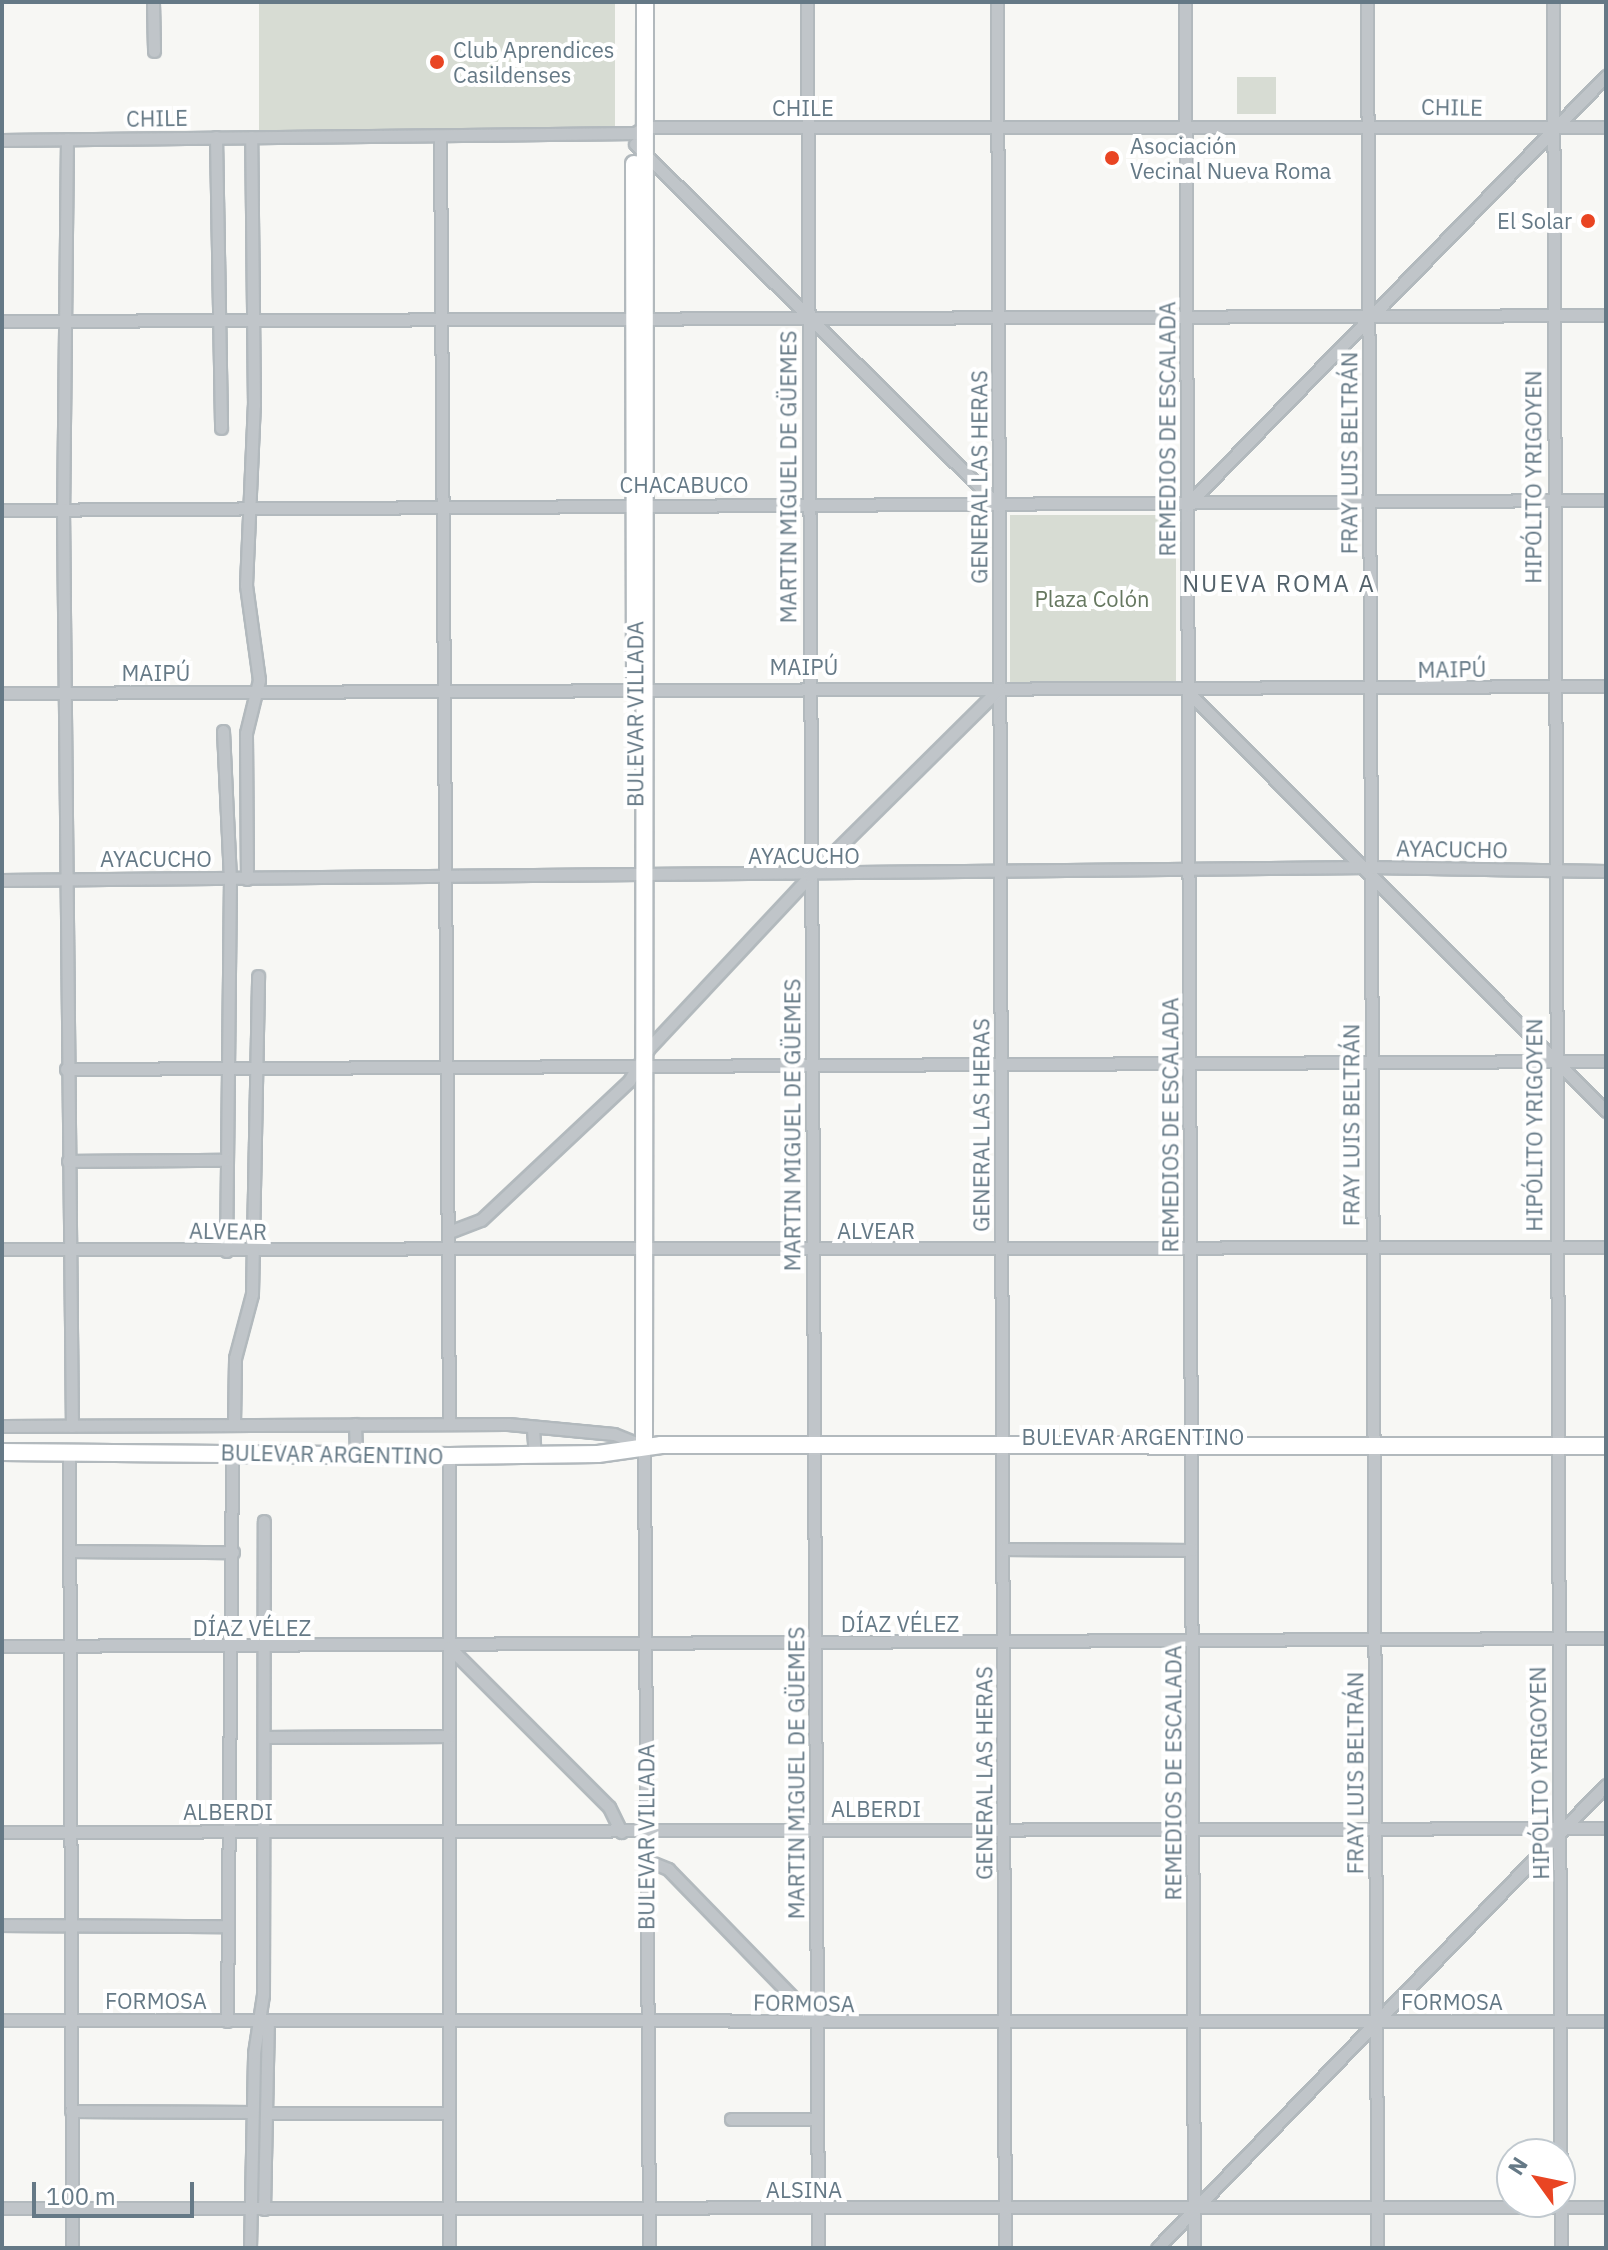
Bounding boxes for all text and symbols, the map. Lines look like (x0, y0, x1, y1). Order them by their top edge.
place label: Club Aprendices Casildenses (453, 36, 614, 88)
marker: Club Aprendices Casildenses (428, 53, 446, 71)
street label: CHILE (1421, 93, 1483, 121)
street label: CHILE (772, 95, 834, 121)
street label: CHILE (126, 104, 188, 132)
place label: Asociación Vecinal Nueva Roma (1130, 132, 1331, 184)
marker: Asociación Vecinal Nueva Roma (1101, 147, 1123, 169)
place label: El Solar (1497, 208, 1572, 234)
marker: El Solar (1579, 212, 1597, 230)
street label: REMEDIOS DE ESCALADA (1154, 301, 1180, 557)
street label: MARTIN MIGUEL DE GÜEMES (775, 331, 801, 623)
street label: FRAY LUIS BELTRÁN (1336, 352, 1362, 554)
street label: GENERAL LAS HERAS (966, 370, 992, 584)
street label: HIPÓLITO YRIGOYEN (1520, 370, 1546, 584)
street label: CHACABUCO (620, 472, 748, 498)
district label: NUEVA ROMA A (1182, 570, 1376, 598)
park label: Plaza Colón (1035, 586, 1149, 612)
street label: BULEVAR VILLADA (622, 621, 648, 807)
street label: MAIPÚ (769, 654, 839, 680)
street label: MAIPÚ (1417, 655, 1487, 683)
street label: MAIPÚ (121, 660, 191, 686)
street label: AYACUCHO (1396, 835, 1508, 863)
street label: AYACUCHO (748, 843, 860, 869)
street label: AYACUCHO (100, 846, 212, 872)
street label: MARTIN MIGUEL DE GÜEMES (779, 979, 805, 1271)
street label: REMEDIOS DE ESCALADA (1157, 997, 1183, 1253)
street label: GENERAL LAS HERAS (968, 1018, 994, 1232)
street label: HIPÓLITO YRIGOYEN (1521, 1018, 1547, 1232)
street label: FRAY LUIS BELTRÁN (1338, 1024, 1364, 1226)
street label: ALVEAR (189, 1217, 267, 1245)
street label: ALVEAR (837, 1218, 915, 1244)
street label: BULEVAR ARGENTINO (1022, 1424, 1244, 1450)
street label: BULEVAR ARGENTINO (220, 1439, 444, 1469)
street label: DÍAZ VÉLEZ (841, 1611, 959, 1637)
street label: DÍAZ VÉLEZ (193, 1615, 311, 1641)
street label: MARTIN MIGUEL DE GÜEMES (783, 1627, 809, 1919)
street label: REMEDIOS DE ESCALADA (1160, 1645, 1186, 1901)
street label: GENERAL LAS HERAS (971, 1666, 997, 1880)
street label: HIPÓLITO YRIGOYEN (1524, 1666, 1554, 1880)
street label: FRAY LUIS BELTRÁN (1342, 1672, 1368, 1874)
street label: BULEVAR VILLADA (633, 1744, 659, 1930)
street label: ALBERDI (831, 1796, 921, 1822)
street label: ALBERDI (183, 1799, 273, 1825)
street label: FORMOSA (105, 1988, 207, 2014)
street label: FORMOSA (753, 1989, 855, 2017)
street label: FORMOSA (1401, 1989, 1503, 2015)
north arrow (1496, 2138, 1576, 2218)
text: N (1501, 2151, 1534, 2180)
scale bar (36, 2166, 198, 2216)
street label: ALSINA (766, 2177, 842, 2203)
text: 100 m (46, 2180, 116, 2212)

